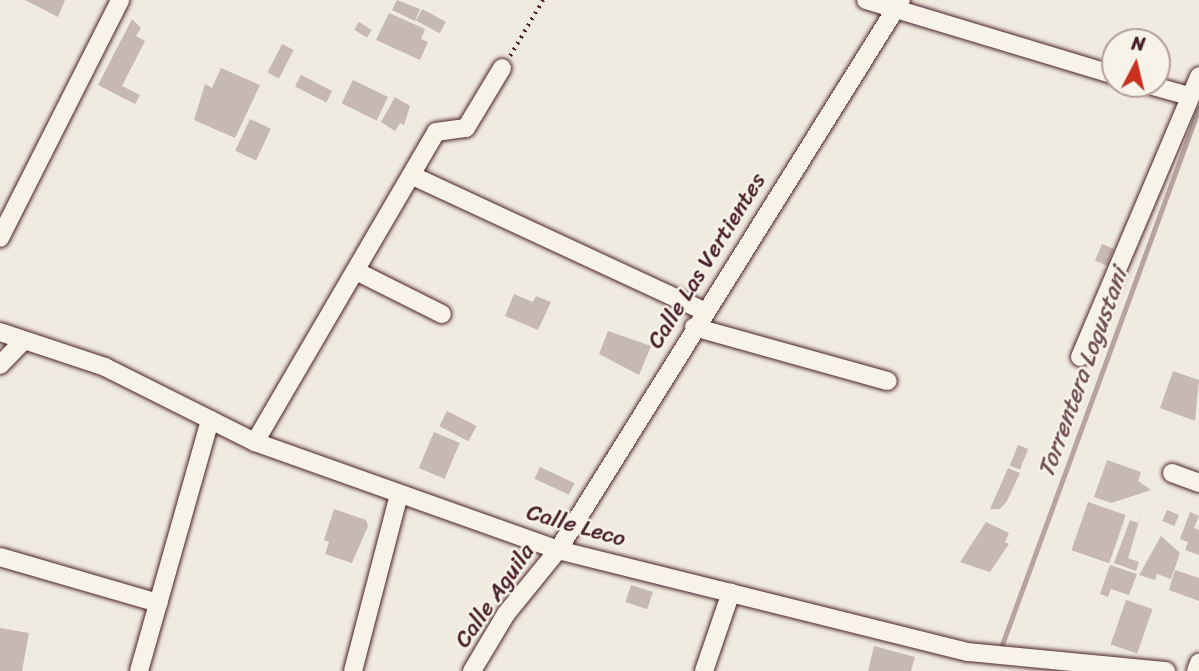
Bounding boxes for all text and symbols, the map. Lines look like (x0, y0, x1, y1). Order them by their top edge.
text: N (1130, 26, 1147, 61)
north arrow (1101, 28, 1171, 98)
street label: Calle Las Vertientes (642, 168, 772, 354)
water label: Torrentera Logustani (1032, 265, 1134, 481)
street label: Calle Leco (523, 499, 629, 553)
street label: Calle Aguila (449, 539, 541, 653)

